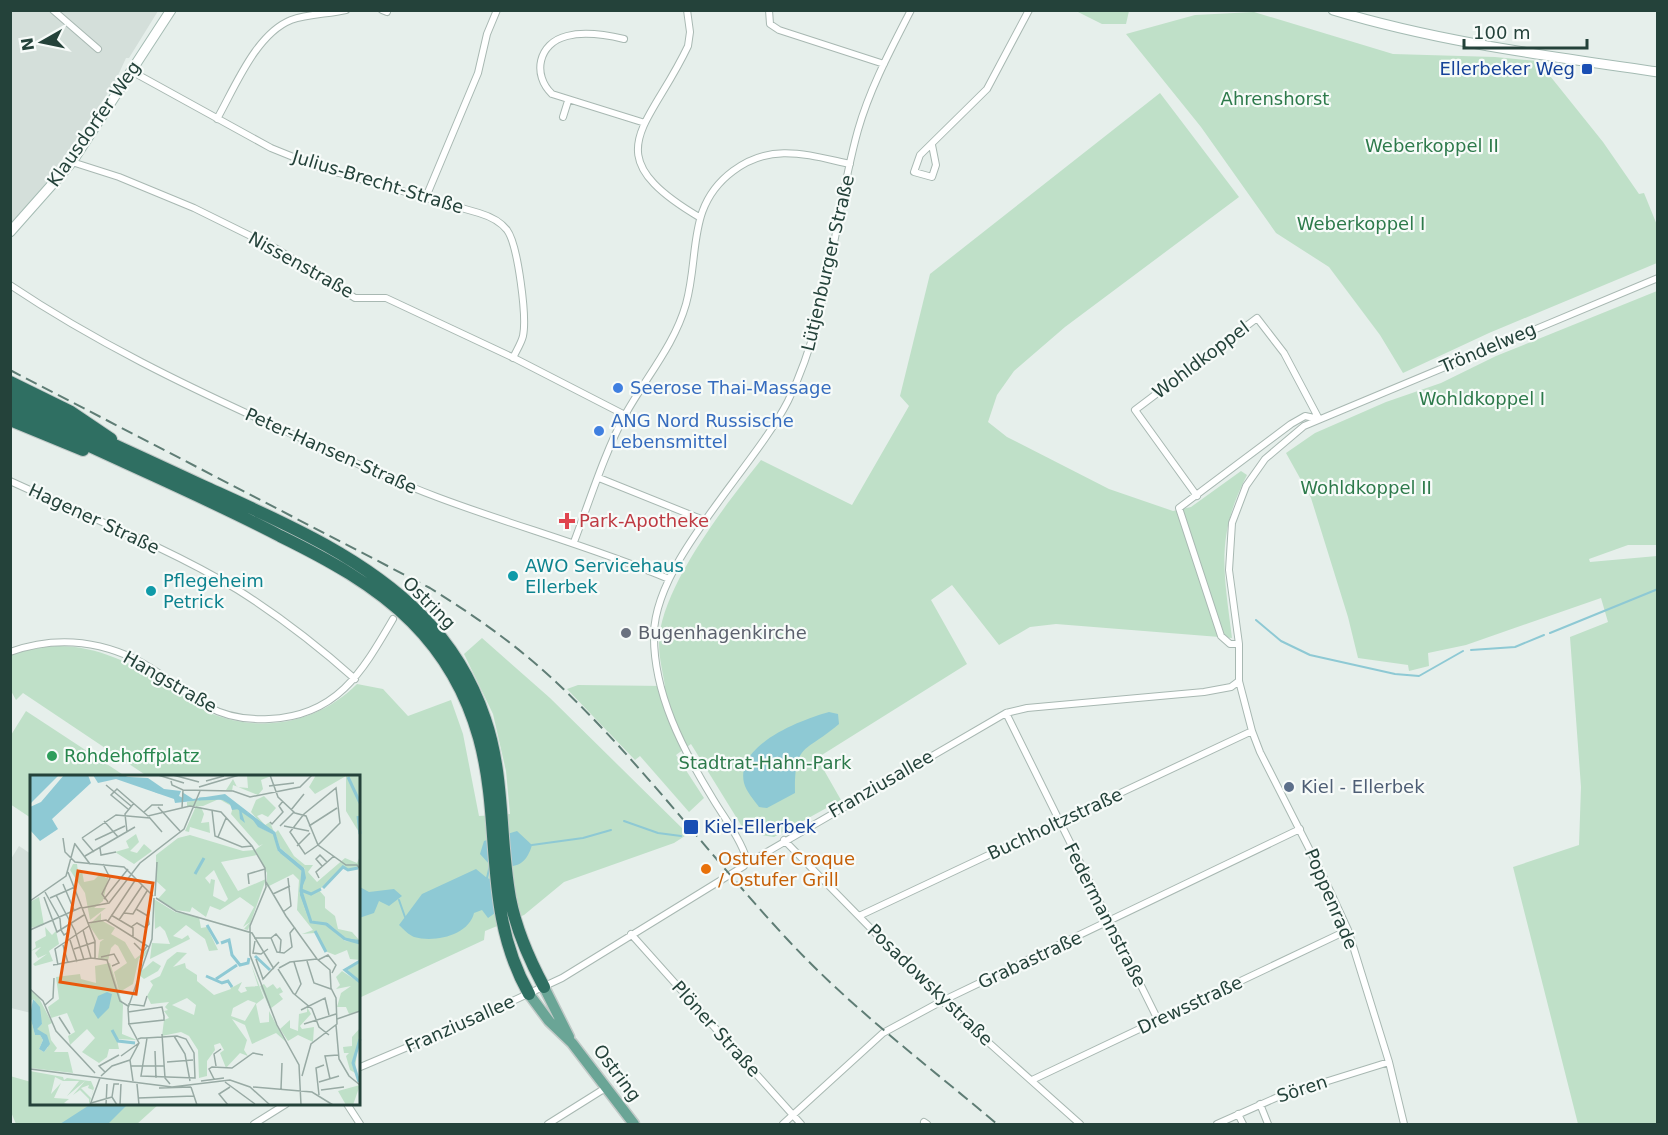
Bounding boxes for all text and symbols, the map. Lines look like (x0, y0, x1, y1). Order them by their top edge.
north arrow (12, 12, 72, 72)
scale bar (1464, 12, 1587, 50)
text: 100 m (1473, 22, 1531, 43)
text: N (17, 36, 38, 52)
street label: Klausdorfer Weg (42, 57, 145, 190)
place label: Ellerbeker Weg (1439, 58, 1575, 79)
marker: Ellerbeker Weg (1580, 62, 1594, 76)
park label: Ahrenshorst (1221, 88, 1329, 109)
park label: Weberkoppel II (1365, 135, 1499, 156)
street label: Julius-Brecht-Straße (289, 145, 466, 218)
street label: Lütjenburger Straße (797, 173, 858, 353)
park label: Weberkoppel I (1297, 213, 1425, 234)
street label: Nissenstraße (245, 227, 357, 302)
street label: Wohldkoppel (1148, 317, 1253, 403)
street label: Tröndelweg (1436, 318, 1539, 378)
place label: Seerose Thai-Massage (630, 377, 832, 398)
marker: Seerose Thai-Massage (611, 381, 625, 395)
park label: Wohldkoppel I (1419, 388, 1545, 409)
street label: Peter-Hansen-Straße (242, 403, 420, 498)
place label: ANG Nord Russische Lebensmittel (611, 410, 794, 452)
marker: ANG Nord Russische Lebensmittel (592, 424, 606, 438)
park label: Wohldkoppel II (1300, 477, 1432, 498)
street label: Hagener Straße (25, 479, 163, 558)
place label: Park-Apotheke (579, 510, 709, 531)
marker: Park-Apotheke (560, 514, 574, 528)
place label: AWO Servicehaus Ellerbek (525, 555, 684, 597)
marker: AWO Servicehaus Ellerbek (506, 569, 520, 583)
place label: Pflegeheim Petrick (163, 570, 264, 612)
street label: Ostring (399, 572, 460, 633)
marker: Pflegeheim Petrick (144, 584, 158, 598)
place label: Bugenhagenkirche (638, 622, 807, 643)
marker: Bugenhagenkirche (619, 626, 633, 640)
street label: Hangstraße (120, 646, 221, 717)
place label: Rohdehoffplatz (64, 745, 199, 766)
street label: Franziusallee (825, 745, 937, 822)
marker: Rohdehoffplatz (45, 749, 59, 763)
park label: Stadtrat-Hahn-Park (679, 752, 852, 773)
inset map (30, 775, 360, 1105)
place label: Kiel - Ellerbek (1301, 776, 1425, 797)
marker: Kiel - Ellerbek (1282, 780, 1296, 794)
street label: Buchholtzstraße (984, 783, 1126, 864)
place label: Kiel-Ellerbek (704, 816, 817, 837)
marker: Kiel-Ellerbek (682, 818, 700, 836)
street label: Federmannstraße (1060, 839, 1151, 990)
street label: Poppenrade (1301, 845, 1362, 952)
place label: Ostufer Croque / Ostufer Grill (718, 848, 855, 890)
marker: Ostufer Croque / Ostufer Grill (699, 862, 713, 876)
street label: Posadowskystraße (863, 919, 997, 1050)
street label: Grabastraße (975, 926, 1085, 993)
street label: Drewsstraße (1134, 971, 1246, 1038)
street label: Plöner Straße (668, 976, 765, 1081)
street label: Franziusallee (402, 990, 518, 1057)
street label: Ostring (589, 1040, 646, 1105)
street label: Sören (1274, 1071, 1330, 1107)

